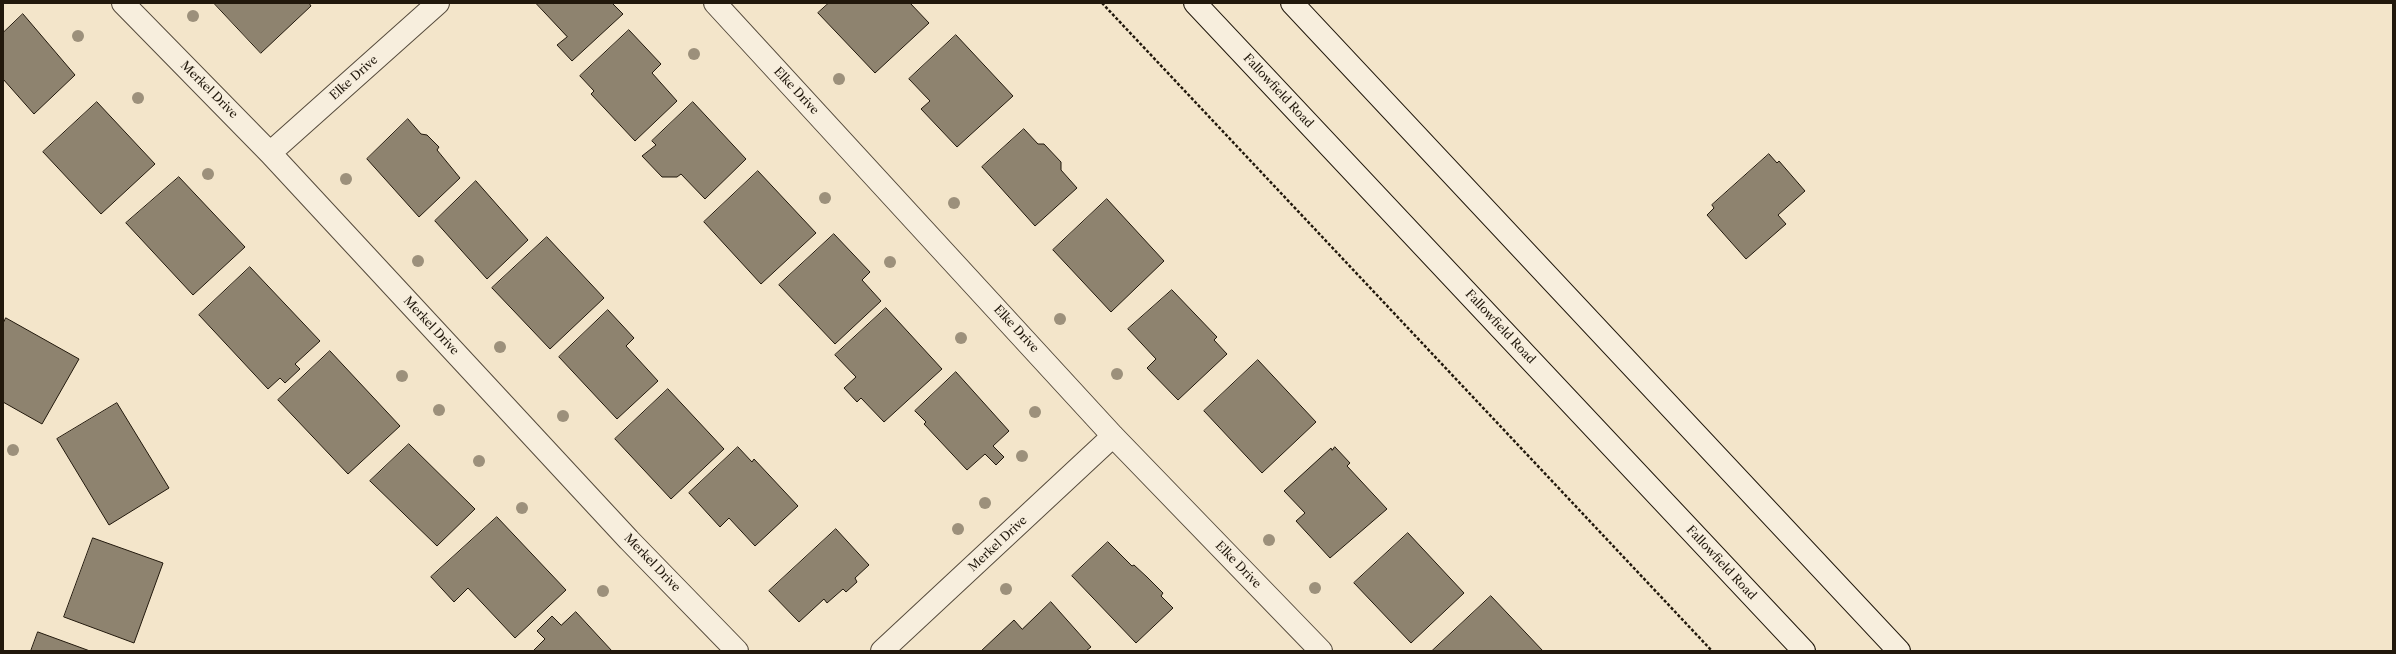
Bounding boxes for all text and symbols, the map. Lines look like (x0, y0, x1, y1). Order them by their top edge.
street label: Fallowfield Road (1240, 51, 1316, 131)
street label: Elke Drive (327, 53, 381, 103)
street label: Merkel Drive (177, 58, 241, 122)
street label: Elke Drive (770, 64, 822, 118)
street label: Fallowfield Road (1462, 287, 1538, 367)
street label: Merkel Drive (400, 294, 462, 358)
street label: Elke Drive (990, 302, 1042, 356)
street label: Merkel Drive (966, 513, 1030, 575)
street label: Fallowfield Road (1683, 523, 1759, 603)
street label: Merkel Drive (621, 531, 683, 595)
street label: Elke Drive (1212, 539, 1264, 591)

